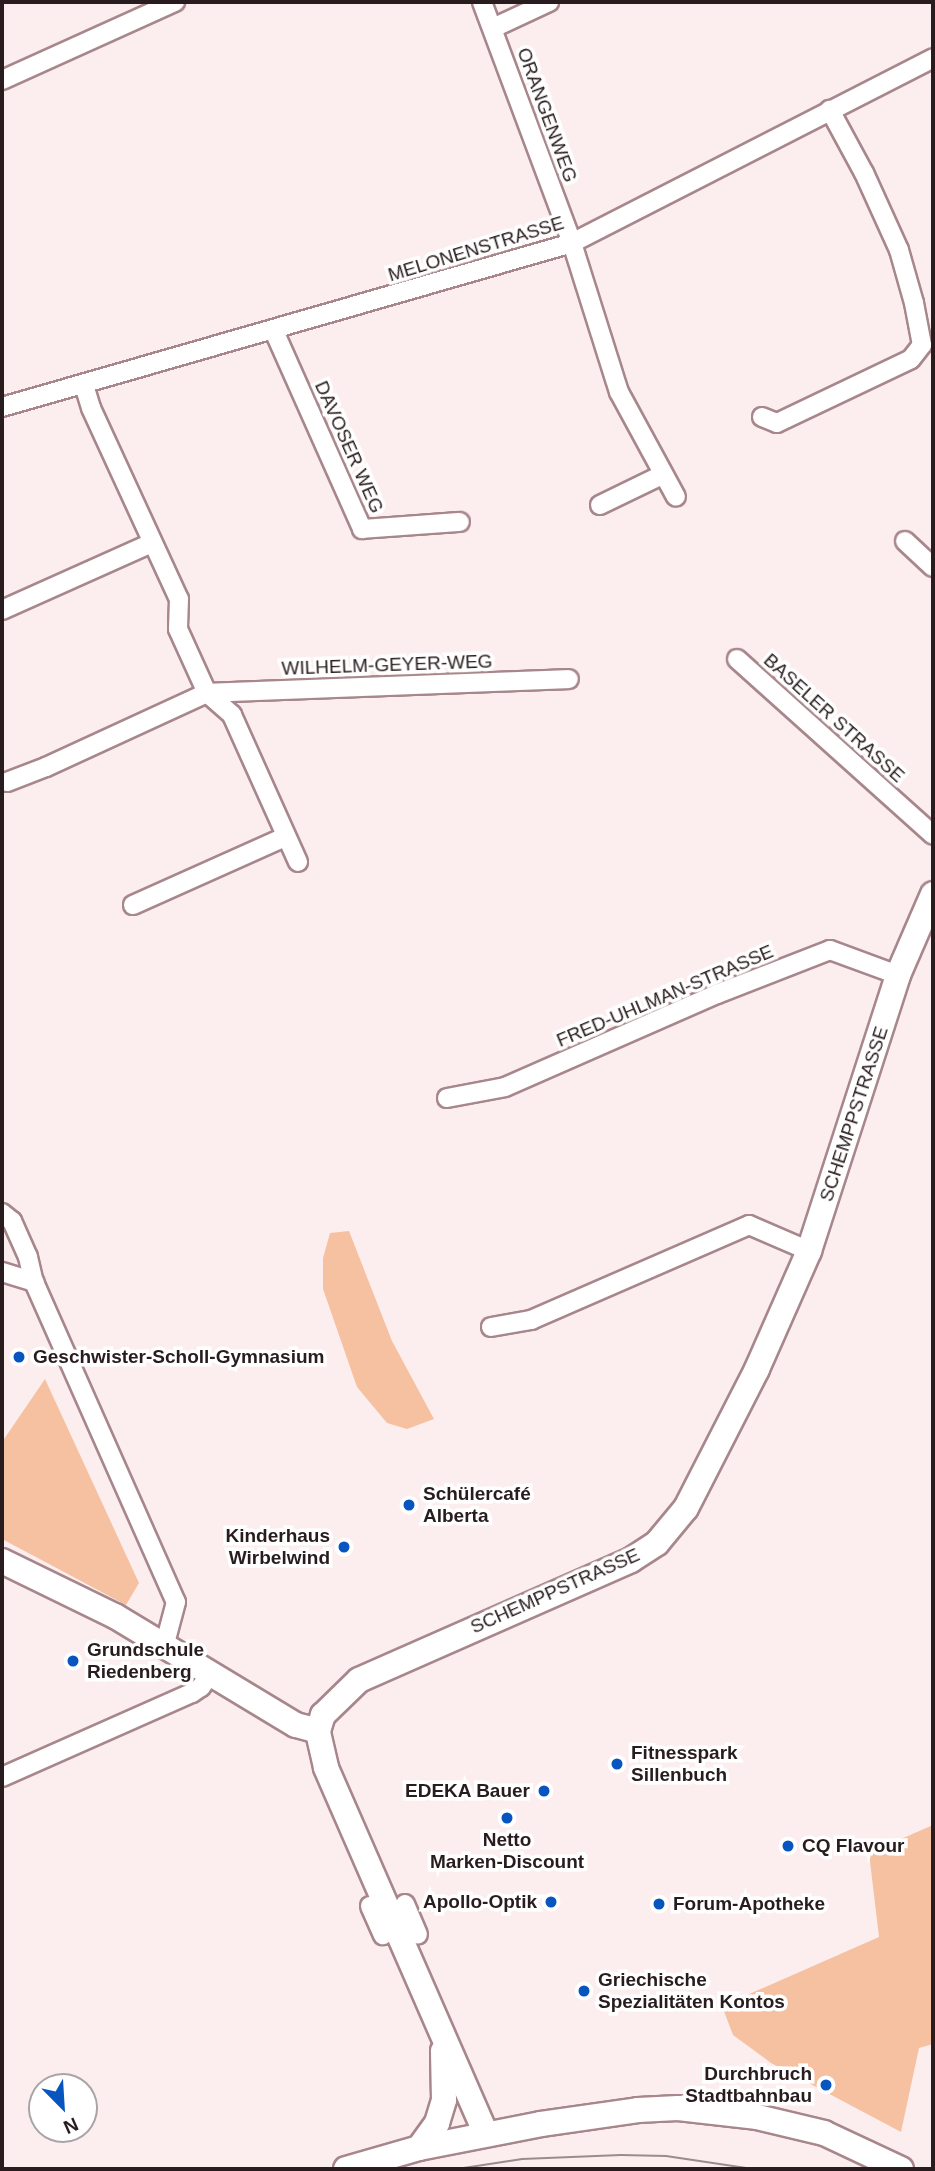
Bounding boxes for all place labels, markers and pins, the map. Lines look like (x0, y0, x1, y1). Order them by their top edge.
place label: Geschwister-Scholl-Gymnasium (33, 1346, 324, 1368)
marker: Geschwister-Scholl-Gymnasium (11, 1349, 27, 1365)
place label: Schülercafé Alberta (423, 1483, 531, 1527)
marker: Schülercafé Alberta (401, 1497, 417, 1513)
place label: Kinderhaus Wirbelwind (225, 1525, 330, 1569)
marker: Kinderhaus Wirbelwind (336, 1539, 352, 1555)
place label: Grundschule Riedenberg (87, 1639, 204, 1683)
marker: Grundschule Riedenberg (65, 1653, 81, 1669)
place label: Fitnesspark Sillenbuch (631, 1742, 738, 1786)
marker: Fitnesspark Sillenbuch (609, 1756, 625, 1772)
place label: EDEKA Bauer (404, 1780, 530, 1802)
marker: EDEKA Bauer (536, 1783, 552, 1799)
marker: Netto Marken-Discount (499, 1810, 515, 1826)
place label: Netto Marken-Discount (430, 1829, 584, 1873)
place label: CQ Flavour (802, 1835, 904, 1857)
marker: CQ Flavour (780, 1838, 796, 1854)
place label: Apollo-Optik (423, 1891, 537, 1913)
place label: Forum-Apotheke (673, 1893, 825, 1915)
marker: Apollo-Optik (543, 1894, 559, 1910)
marker: Forum-Apotheke (651, 1896, 667, 1912)
place label: Griechische Spezialitäten Kontos (598, 1969, 785, 2013)
marker: Griechische Spezialitäten Kontos (576, 1983, 592, 1999)
place label: Durchbruch Stadtbahnbau (685, 2063, 812, 2107)
marker: Durchbruch Stadtbahnbau (818, 2077, 834, 2093)

